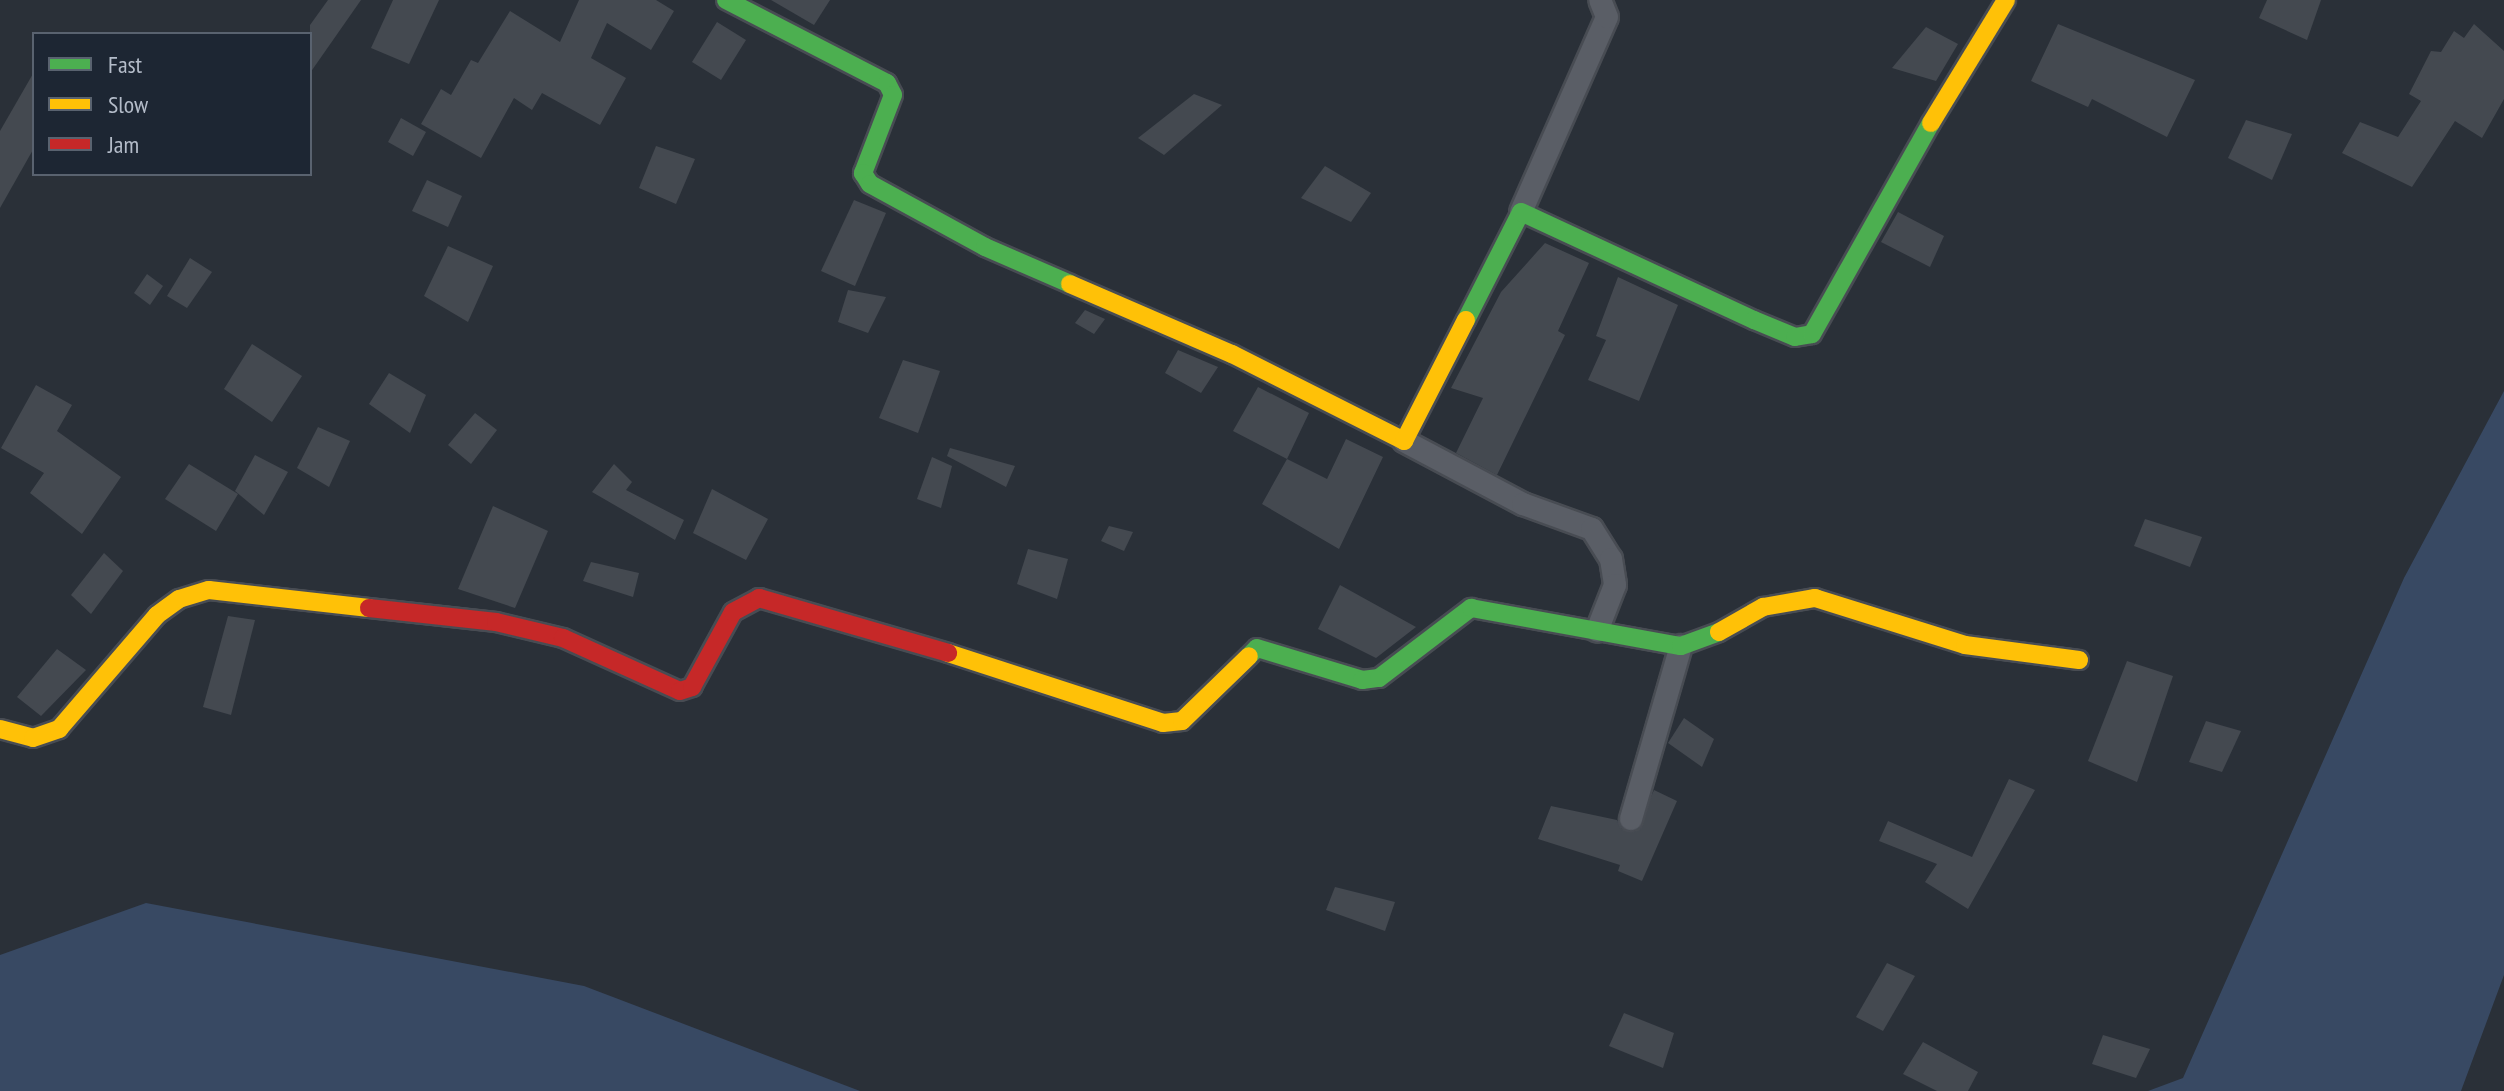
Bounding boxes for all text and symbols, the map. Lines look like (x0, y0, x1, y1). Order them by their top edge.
legend (32, 32, 312, 176)
text: Fast (108, 49, 142, 80)
text: Slow (108, 89, 148, 120)
text: Jam (108, 129, 139, 160)

